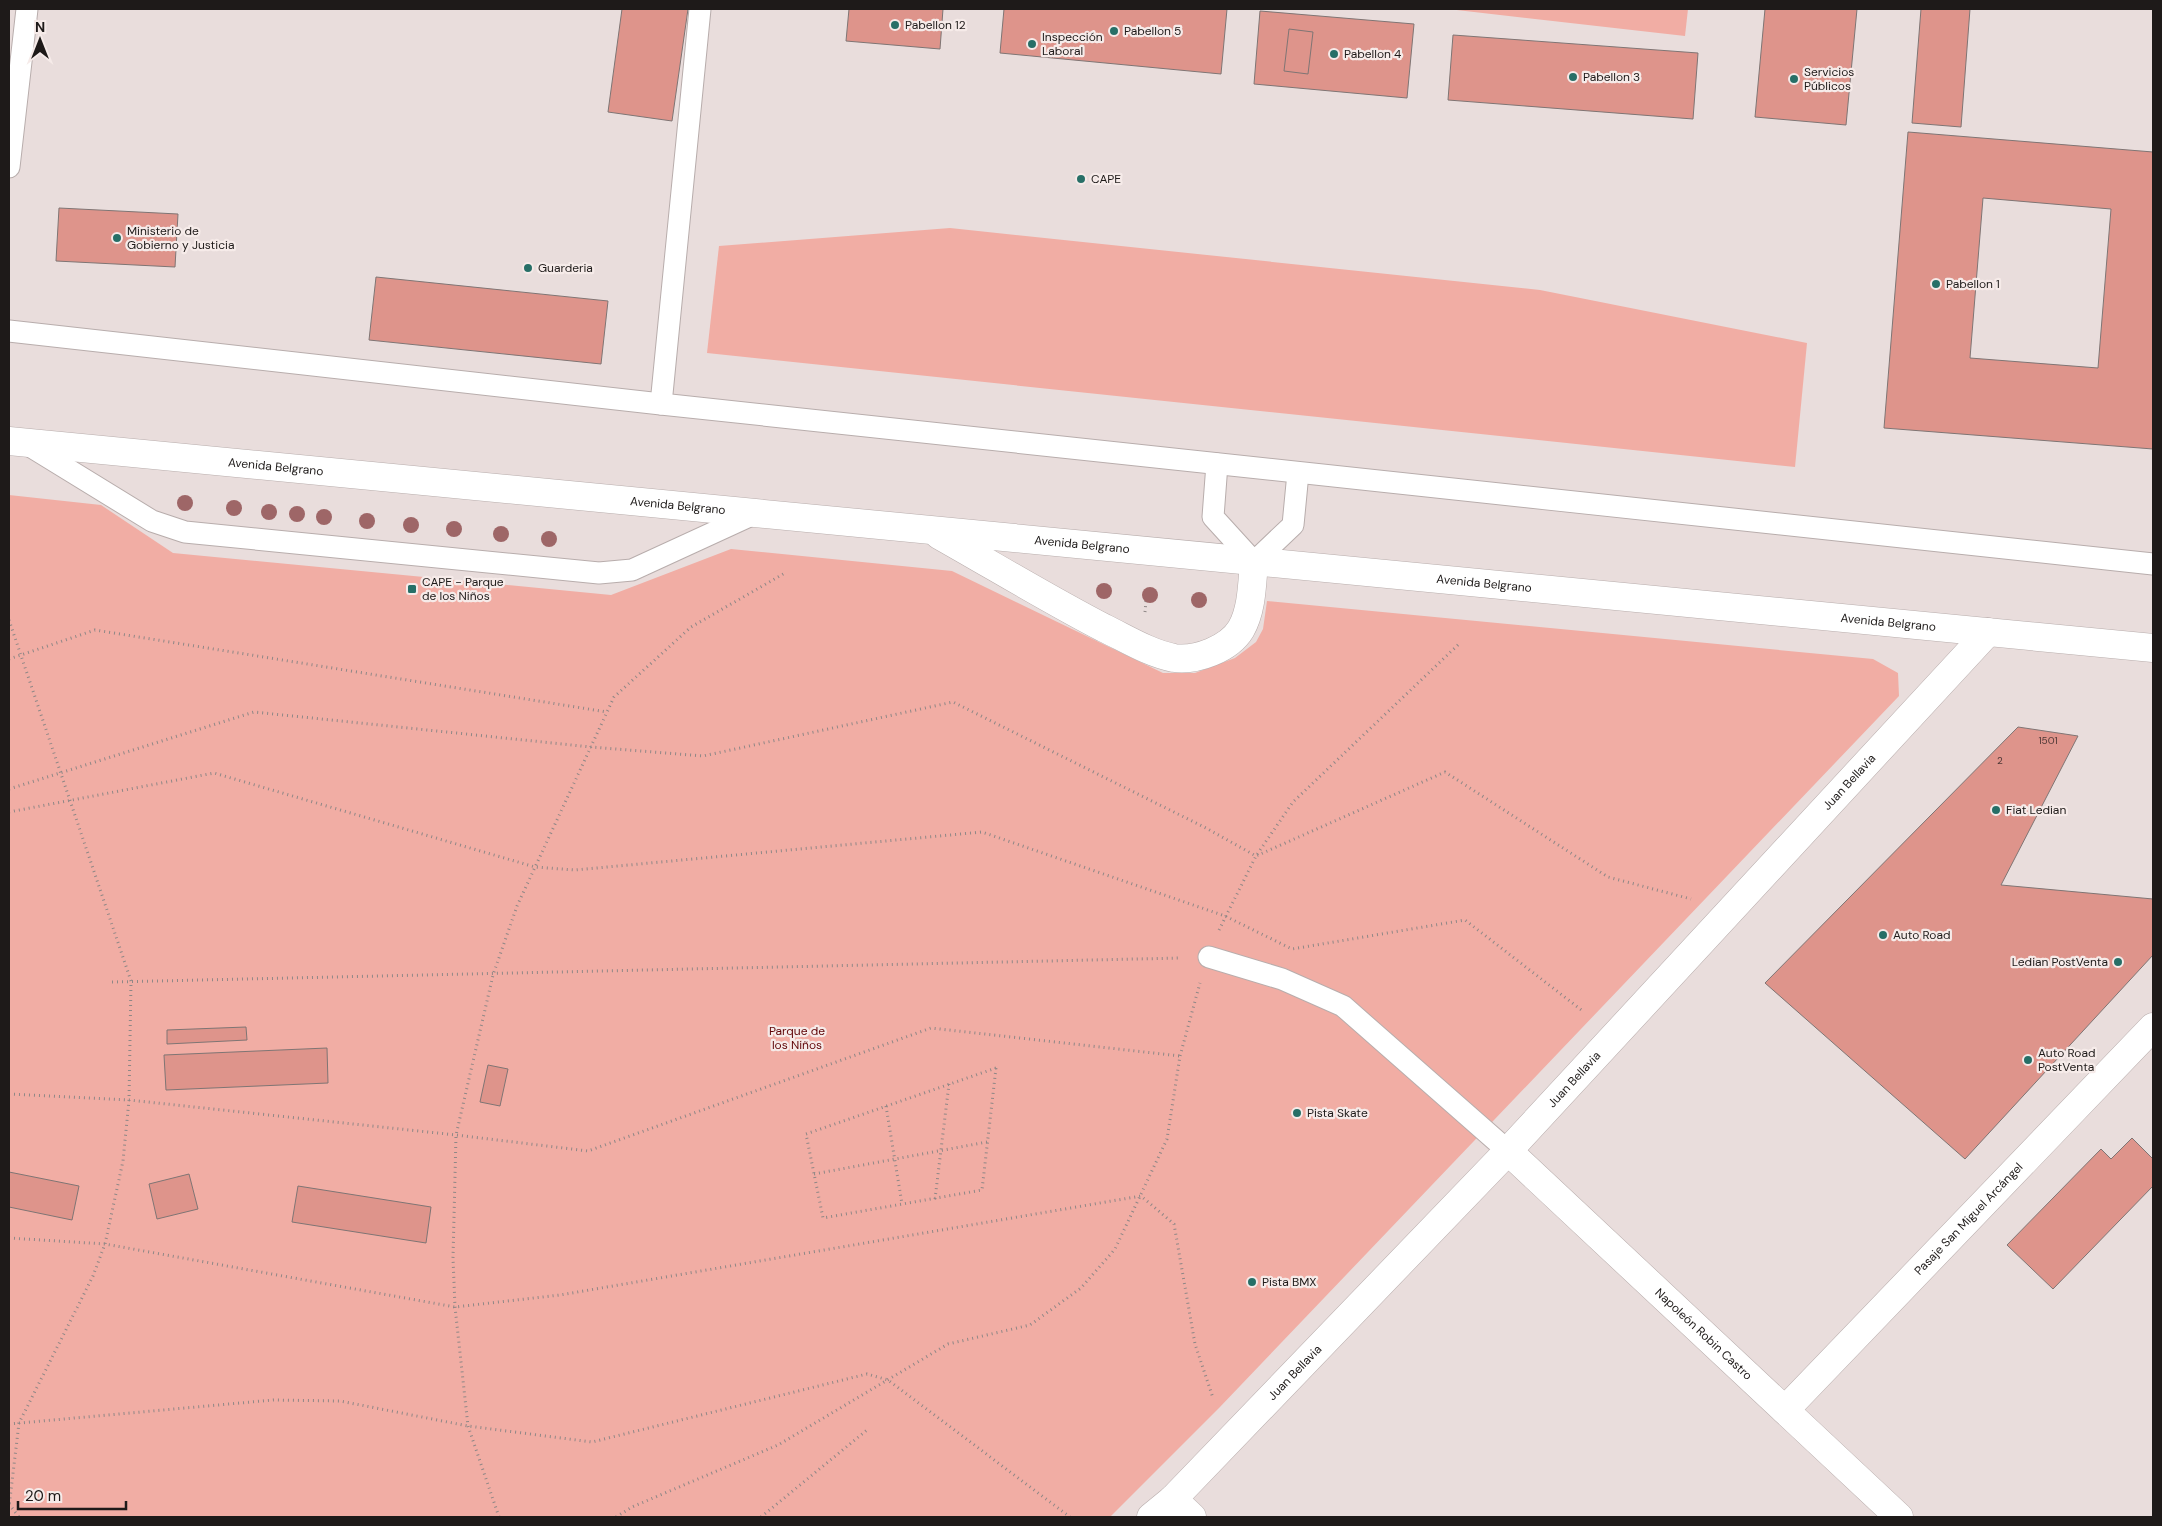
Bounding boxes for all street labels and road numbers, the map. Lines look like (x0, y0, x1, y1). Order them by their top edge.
street label: Avenida Belgrano (227, 454, 324, 479)
street label: Avenida Belgrano (629, 493, 726, 518)
street label: Avenida Belgrano (1034, 532, 1130, 557)
street label: Avenida Belgrano (1436, 571, 1533, 596)
street label: Avenida Belgrano (1840, 610, 1937, 635)
street label: Juan Bellavia (1819, 751, 1879, 814)
street label: Juan Bellavia (1544, 1048, 1604, 1111)
street label: Pasaje San Miguel Arcángel (1911, 1159, 2026, 1279)
street label: Napoleón Robin Castro (1652, 1285, 1756, 1384)
street label: Juan Bellavia (1264, 1341, 1325, 1404)

